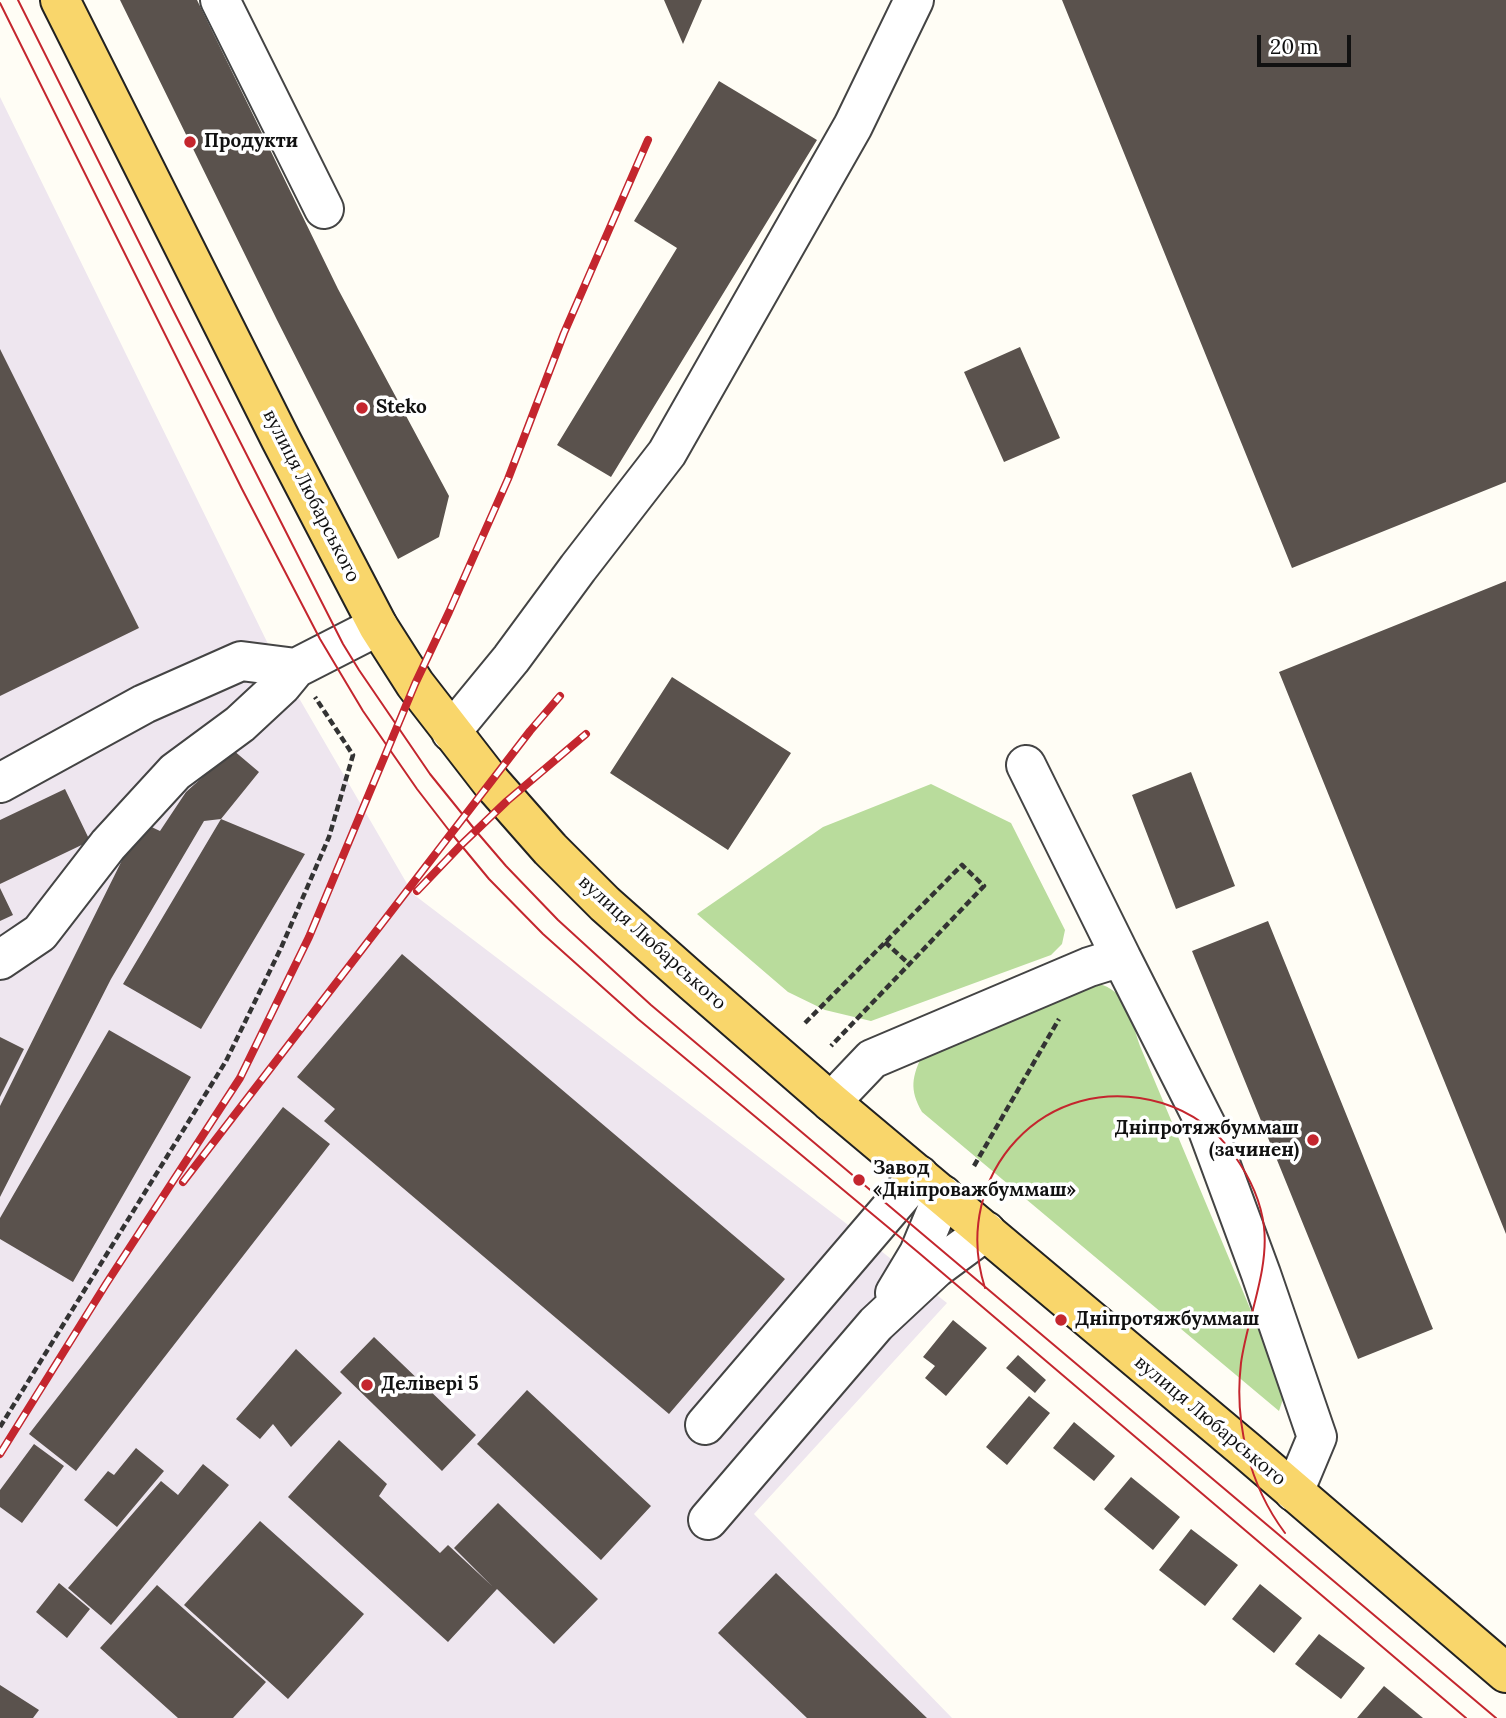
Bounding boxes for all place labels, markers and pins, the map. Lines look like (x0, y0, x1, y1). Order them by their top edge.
place label: Продукти (204, 131, 298, 153)
marker: Продукти (182, 134, 198, 150)
place label: Steko (376, 397, 427, 419)
marker: Steko (354, 400, 370, 416)
place label: Дніпротяжбуммаш (зачинен) (1115, 1118, 1299, 1162)
marker: Дніпротяжбуммаш (зачинен) (1305, 1132, 1321, 1148)
place label: Завод «Дніпроважбуммаш» (873, 1158, 1076, 1202)
marker: Завод «Дніпроважбуммаш» (851, 1172, 867, 1188)
place label: Дніпротяжбуммаш (1075, 1309, 1259, 1331)
marker: Дніпротяжбуммаш (1053, 1312, 1069, 1328)
place label: Делівері 5 (381, 1374, 478, 1396)
marker: Делівері 5 (359, 1377, 375, 1393)

